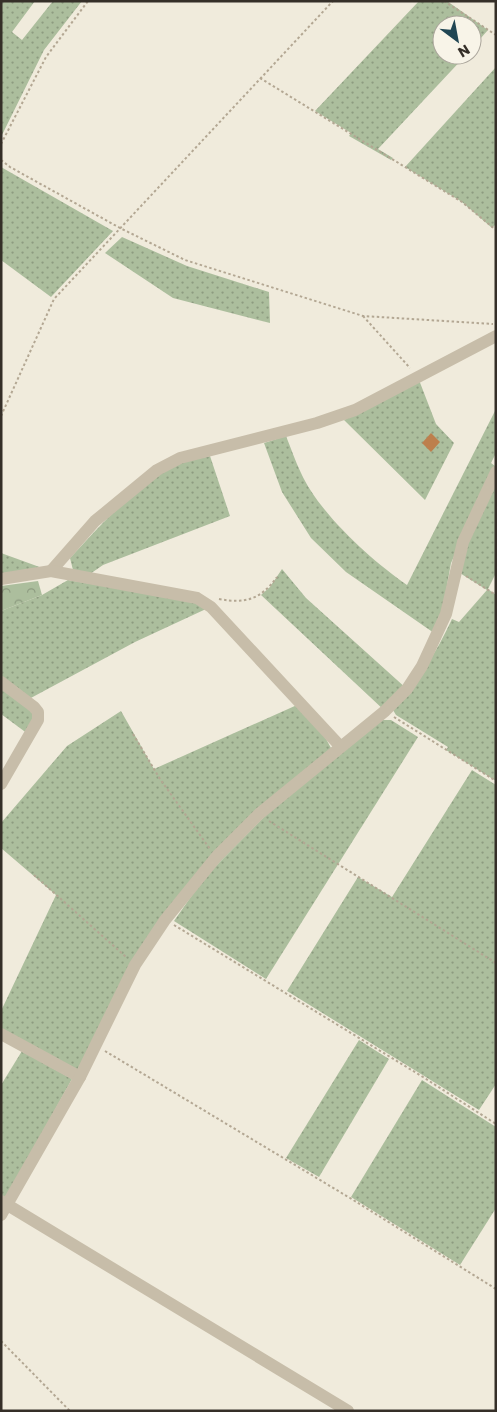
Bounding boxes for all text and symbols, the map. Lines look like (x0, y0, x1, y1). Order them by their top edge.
north arrow (432, 15, 482, 65)
text: N (454, 40, 474, 62)

